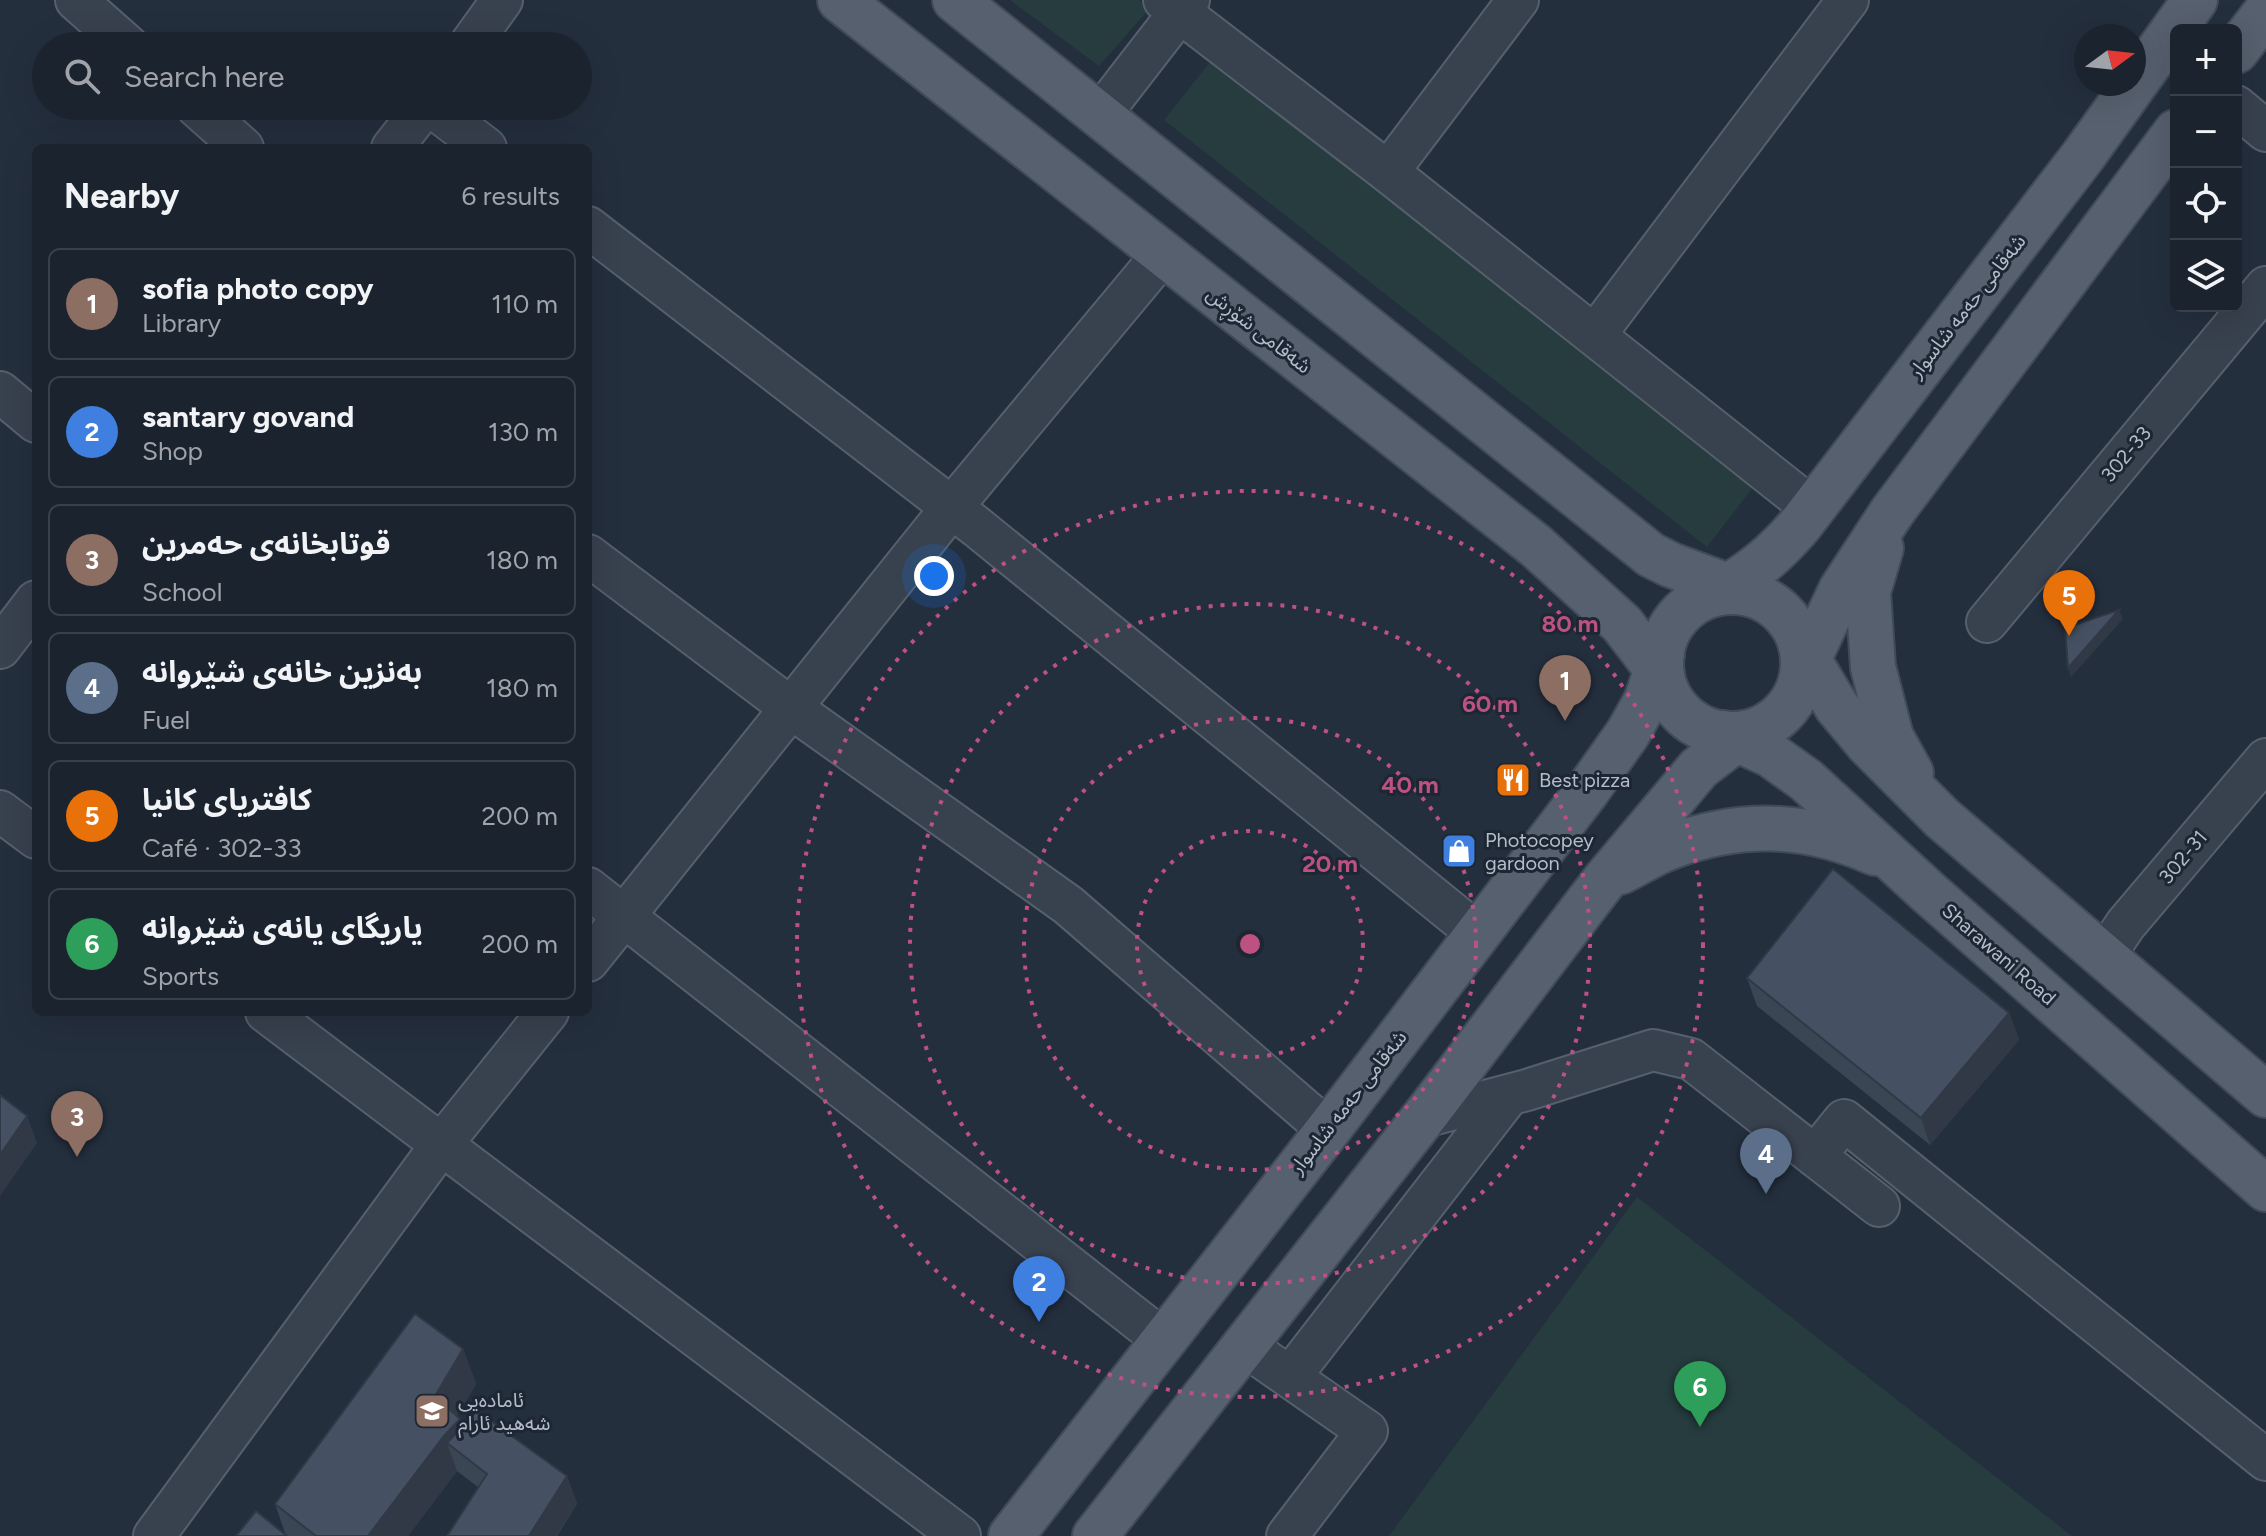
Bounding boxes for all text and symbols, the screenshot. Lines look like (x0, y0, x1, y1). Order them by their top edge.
north arrow (2074, 24, 2146, 96)
map controls (2170, 24, 2242, 312)
button: + (2170, 24, 2242, 96)
search box (32, 32, 592, 120)
icon: search (60, 54, 104, 98)
text: Search here (124, 58, 284, 95)
button: − (2170, 96, 2242, 168)
button: locate (2170, 168, 2242, 240)
text: Nearby (64, 176, 179, 217)
text: 6 results (462, 180, 560, 212)
street label: شەقامی حەمە شاسوار (1903, 229, 2031, 383)
button: layers (2170, 240, 2242, 312)
text: sofia photo copy (142, 270, 374, 307)
street label: شەقامی شۆڕش (1199, 282, 1316, 383)
text: 1 (87, 288, 97, 320)
text: 110 m (491, 288, 558, 320)
text: Library (142, 307, 221, 339)
text: santary govand (142, 398, 354, 435)
text: 2 (84, 416, 100, 448)
text: 130 m (488, 416, 558, 448)
street label: 302-33 (2096, 421, 2156, 487)
text: Shop (142, 435, 203, 467)
text: قوتابخانەی حەمرین (142, 525, 390, 562)
text: 3 (85, 544, 99, 576)
text: 180 m (486, 544, 558, 576)
your location (914, 556, 954, 596)
pin: 5 (2043, 570, 2095, 636)
text: School (142, 576, 222, 608)
text: 80 m (1542, 609, 1598, 638)
text: بەنزین خانەی شێروانە (142, 653, 422, 690)
pin: 1 (1539, 655, 1591, 721)
text: 4 (84, 672, 100, 704)
text: 180 m (486, 672, 558, 704)
text: 60 m (1462, 689, 1518, 718)
text: Fuel (142, 704, 190, 736)
restaurant icon: Best pizza (1494, 761, 1532, 799)
place label: Best pizza (1539, 768, 1630, 792)
text: 40 m (1381, 770, 1439, 799)
text: کافتریای کانیا (142, 781, 312, 818)
text: 5 (84, 800, 100, 832)
text: 200 m (482, 800, 558, 832)
street label: 302-31 (2154, 825, 2212, 889)
place label: Photocopey gardoon (1485, 828, 1594, 875)
text: Café · 302-33 (142, 832, 302, 864)
shop icon: Photocopey gardoon (1440, 832, 1478, 870)
text: 20 m (1302, 849, 1358, 878)
street label: Sharawani Road (1937, 898, 2061, 1010)
text: یاریگای یانەی شێروانە (142, 909, 423, 946)
text: 6 (84, 928, 100, 960)
text: 200 m (482, 928, 558, 960)
centre of rings (1236, 930, 1264, 958)
text: Sports (142, 960, 219, 992)
street label: شەقامی حەمە شاسوار (1284, 1025, 1412, 1179)
pin: 3 (51, 1091, 103, 1157)
pin: 4 (1740, 1128, 1792, 1194)
pin: 2 (1013, 1256, 1065, 1322)
pin: 6 (1674, 1361, 1726, 1427)
place label: ئامادەیی شەهید ئارام (458, 1388, 550, 1438)
school or university icon: ئامادەیی شەهید ئارام (413, 1392, 451, 1430)

